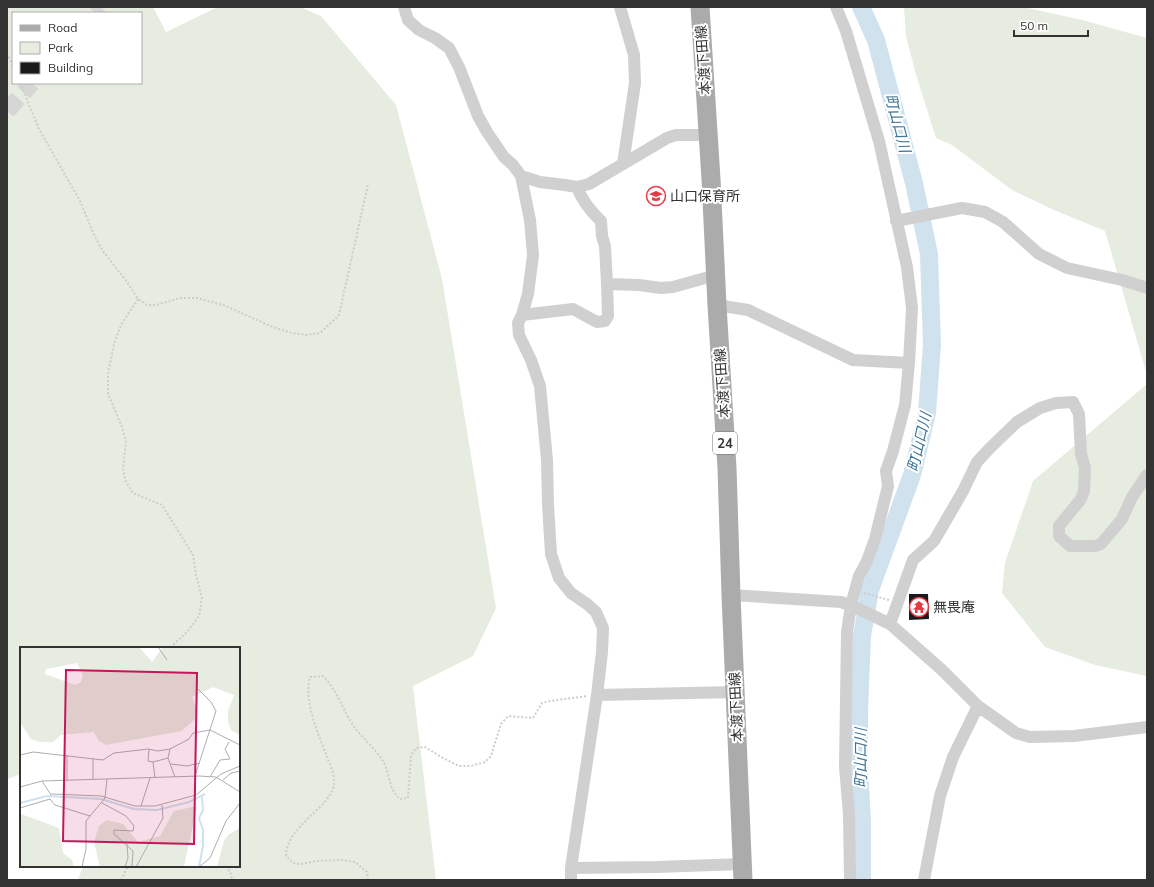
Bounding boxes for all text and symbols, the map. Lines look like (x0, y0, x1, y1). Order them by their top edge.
legend (12, 12, 142, 84)
scale bar (1014, 12, 1088, 38)
text: 50 m (1020, 18, 1048, 33)
text: Road (48, 20, 77, 35)
street label: 本渡下田線 (692, 24, 714, 96)
text: Park (48, 40, 74, 55)
text: Building (48, 60, 93, 75)
water label: 町山口川 (881, 92, 915, 156)
school or university icon: 山口保育所 (645, 185, 667, 207)
place label: 山口保育所 (670, 187, 740, 205)
street label: 本渡下田線 (711, 347, 733, 419)
water label: 町山口川 (903, 409, 935, 473)
road number: 24 (713, 432, 737, 454)
temple icon: 無畏庵 (908, 596, 930, 618)
place label: 無畏庵 (933, 598, 975, 616)
inset map (20, 647, 240, 867)
street label: 本渡下田線 (725, 672, 747, 742)
water label: 町山口川 (851, 726, 870, 788)

